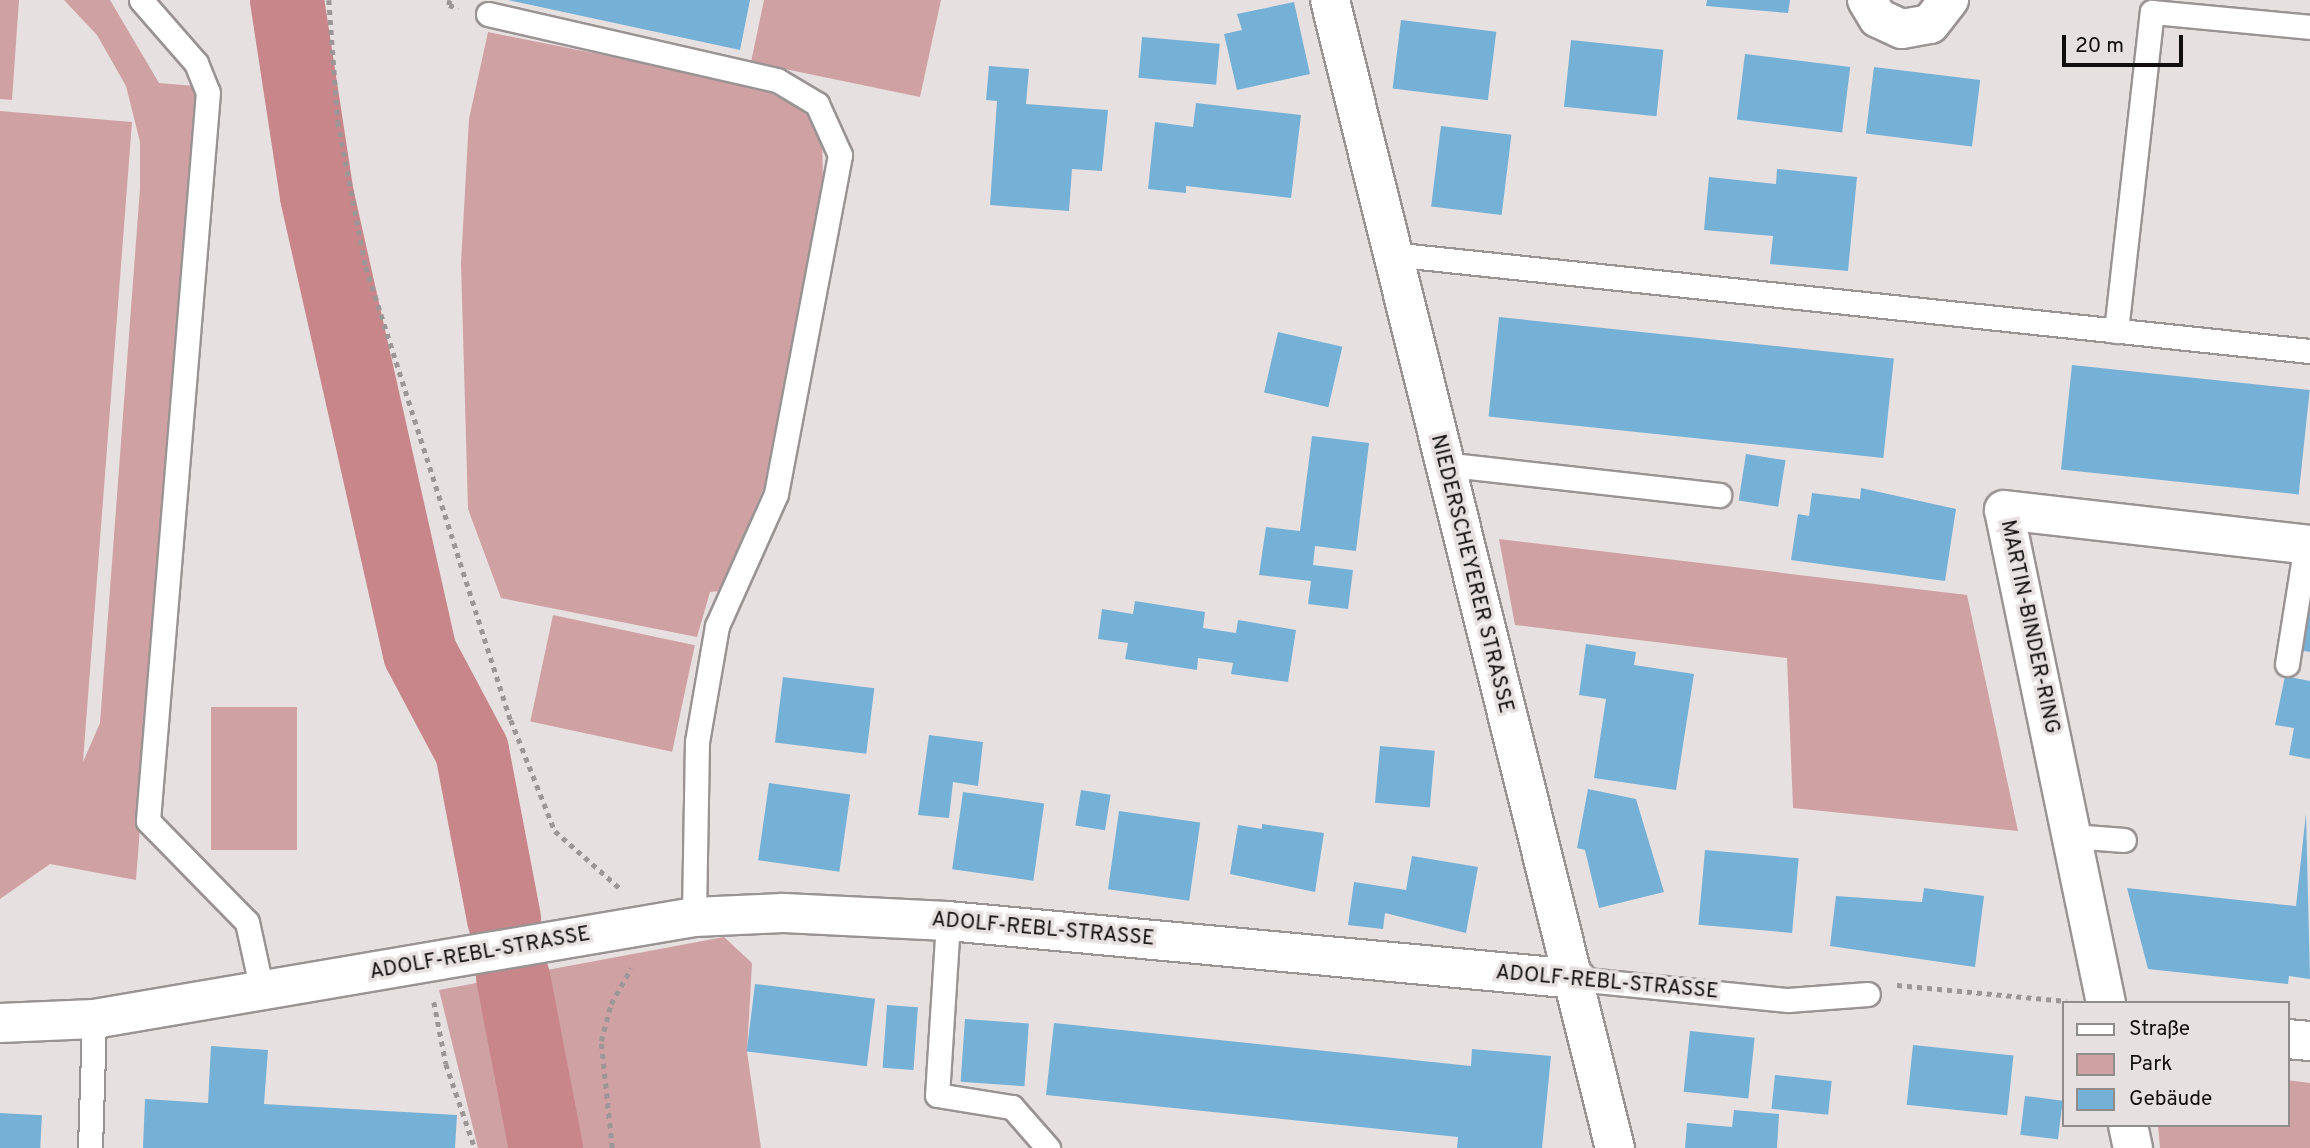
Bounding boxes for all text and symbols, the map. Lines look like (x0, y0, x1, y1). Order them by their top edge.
scale bar (2065, 21, 2186, 65)
text: 20 m (2075, 33, 2124, 60)
street label: NIEDERSCHEYERER STRASSE (1424, 432, 1518, 716)
street label: MARTIN-BINDER-RING (1994, 518, 2064, 736)
street label: ADOLF-REBL-STRASSE (931, 908, 1155, 952)
street label: ADOLF-REBL-STRASSE (368, 922, 592, 986)
street label: ADOLF-REBL-STRASSE (1495, 961, 1719, 1005)
legend (2062, 1001, 2289, 1127)
text: Straße (2129, 1016, 2190, 1043)
text: Park (2129, 1051, 2172, 1078)
text: Gebäude (2129, 1086, 2212, 1113)

